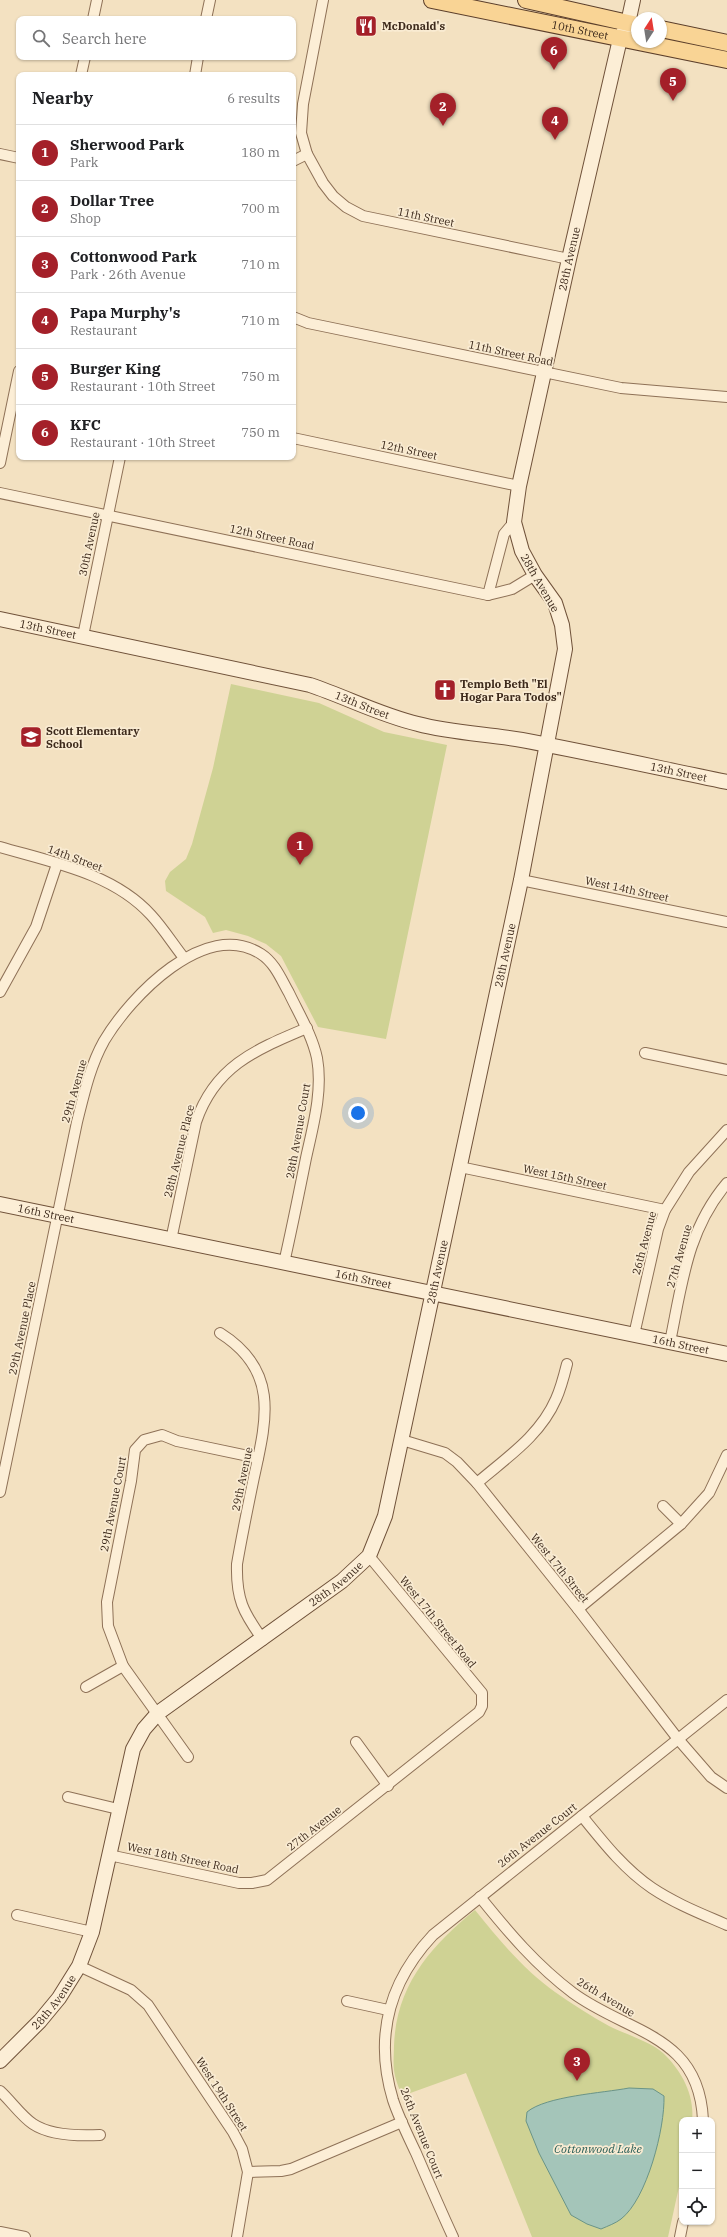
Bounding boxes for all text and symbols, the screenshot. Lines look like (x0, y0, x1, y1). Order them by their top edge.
north arrow (631, 12, 667, 48)
restaurant icon: McDonald's (353, 13, 379, 39)
search box (16, 16, 296, 60)
street label: 10th Street (550, 18, 610, 43)
place label: McDonald's (382, 19, 445, 33)
icon: search (30, 27, 52, 49)
text: Search here (62, 29, 147, 48)
pin: 6 (541, 37, 567, 70)
pin: 5 (660, 68, 686, 101)
text: Nearby (32, 87, 93, 109)
text: 6 results (227, 90, 280, 107)
pin: 2 (430, 93, 456, 126)
pin: 4 (542, 107, 568, 140)
text: Sherwood Park (70, 135, 184, 154)
text: 1 (41, 144, 49, 161)
text: 180 m (241, 144, 280, 161)
text: Park (70, 154, 98, 171)
text: Dollar Tree (70, 191, 154, 210)
text: 2 (41, 200, 49, 217)
text: 700 m (241, 200, 280, 217)
street label: 11th Street (396, 204, 456, 230)
text: Shop (70, 210, 101, 227)
street label: 28th Avenue (555, 225, 583, 292)
text: Cottonwood Park (70, 247, 197, 266)
text: 3 (41, 256, 49, 273)
text: 710 m (241, 256, 280, 273)
text: Park · 26th Avenue (70, 266, 186, 283)
text: Papa Murphy's (70, 303, 180, 322)
text: 4 (41, 312, 49, 329)
text: 710 m (241, 312, 280, 329)
text: Restaurant (70, 322, 137, 339)
street label: 11th Street Road (467, 337, 555, 369)
text: Burger King (70, 359, 160, 378)
text: 5 (41, 368, 49, 385)
text: 750 m (241, 368, 280, 385)
text: Restaurant · 10th Street (70, 378, 215, 395)
text: KFC (70, 415, 101, 434)
text: 6 (41, 424, 49, 441)
text: 750 m (241, 424, 280, 441)
text: Restaurant · 10th Street (70, 434, 215, 451)
street label: 12th Street (379, 437, 439, 463)
street label: 30th Avenue (75, 511, 103, 577)
street label: 12th Street Road (228, 521, 316, 553)
street label: 28th Avenue (518, 551, 562, 615)
street label: 13th Street (18, 616, 78, 642)
church icon: Templo Beth "El Hogar Para Todos" (432, 677, 458, 703)
place label: Templo Beth "El Hogar Para Todos" (460, 677, 562, 704)
street label: 13th Street (333, 688, 392, 722)
school or university icon: Scott Elementary School (18, 724, 44, 750)
place label: Scott Elementary School (46, 724, 140, 751)
street label: 13th Street (649, 759, 708, 785)
pin: 1 (287, 832, 313, 865)
street label: 14th Street (46, 842, 104, 874)
street label: West 14th Street (584, 873, 670, 905)
street label: 28th Avenue (491, 922, 519, 989)
street label: 29th Avenue (58, 1058, 90, 1124)
street label: 28th Avenue Court (283, 1082, 313, 1180)
street label: 28th Avenue Place (161, 1103, 197, 1199)
your location (348, 1103, 368, 1123)
street label: West 15th Street (522, 1161, 608, 1193)
street label: 16th Street (16, 1201, 76, 1226)
street label: 26th Avenue (629, 1210, 659, 1276)
street label: 27th Avenue (663, 1223, 695, 1289)
street label: 28th Avenue (424, 1239, 451, 1305)
street label: 16th Street (334, 1266, 393, 1292)
street label: 29th Avenue Place (5, 1280, 39, 1376)
street label: 16th Street (651, 1332, 710, 1357)
street label: 29th Avenue (228, 1446, 256, 1512)
street label: 29th Avenue Court (97, 1455, 129, 1553)
street label: West 17th Street (528, 1530, 592, 1606)
street label: 28th Avenue (306, 1558, 366, 1610)
street label: West 17th Street Road (397, 1573, 479, 1671)
street label: 26th Avenue Court (495, 1800, 579, 1870)
street label: 27th Avenue (284, 1802, 344, 1854)
street label: West 18th Street Road (126, 1839, 240, 1877)
street label: 28th Avenue (29, 1972, 79, 2032)
street label: 26th Avenue (574, 1974, 638, 2020)
pin: 3 (564, 2048, 590, 2081)
street label: West 19th Street (193, 2054, 251, 2134)
street label: 26th Avenue Court (397, 2086, 447, 2181)
map controls (679, 2117, 715, 2225)
button: + (679, 2117, 715, 2153)
water label: Cottonwood Lake (554, 2141, 643, 2156)
button: − (679, 2153, 715, 2189)
button: locate (679, 2189, 715, 2225)

